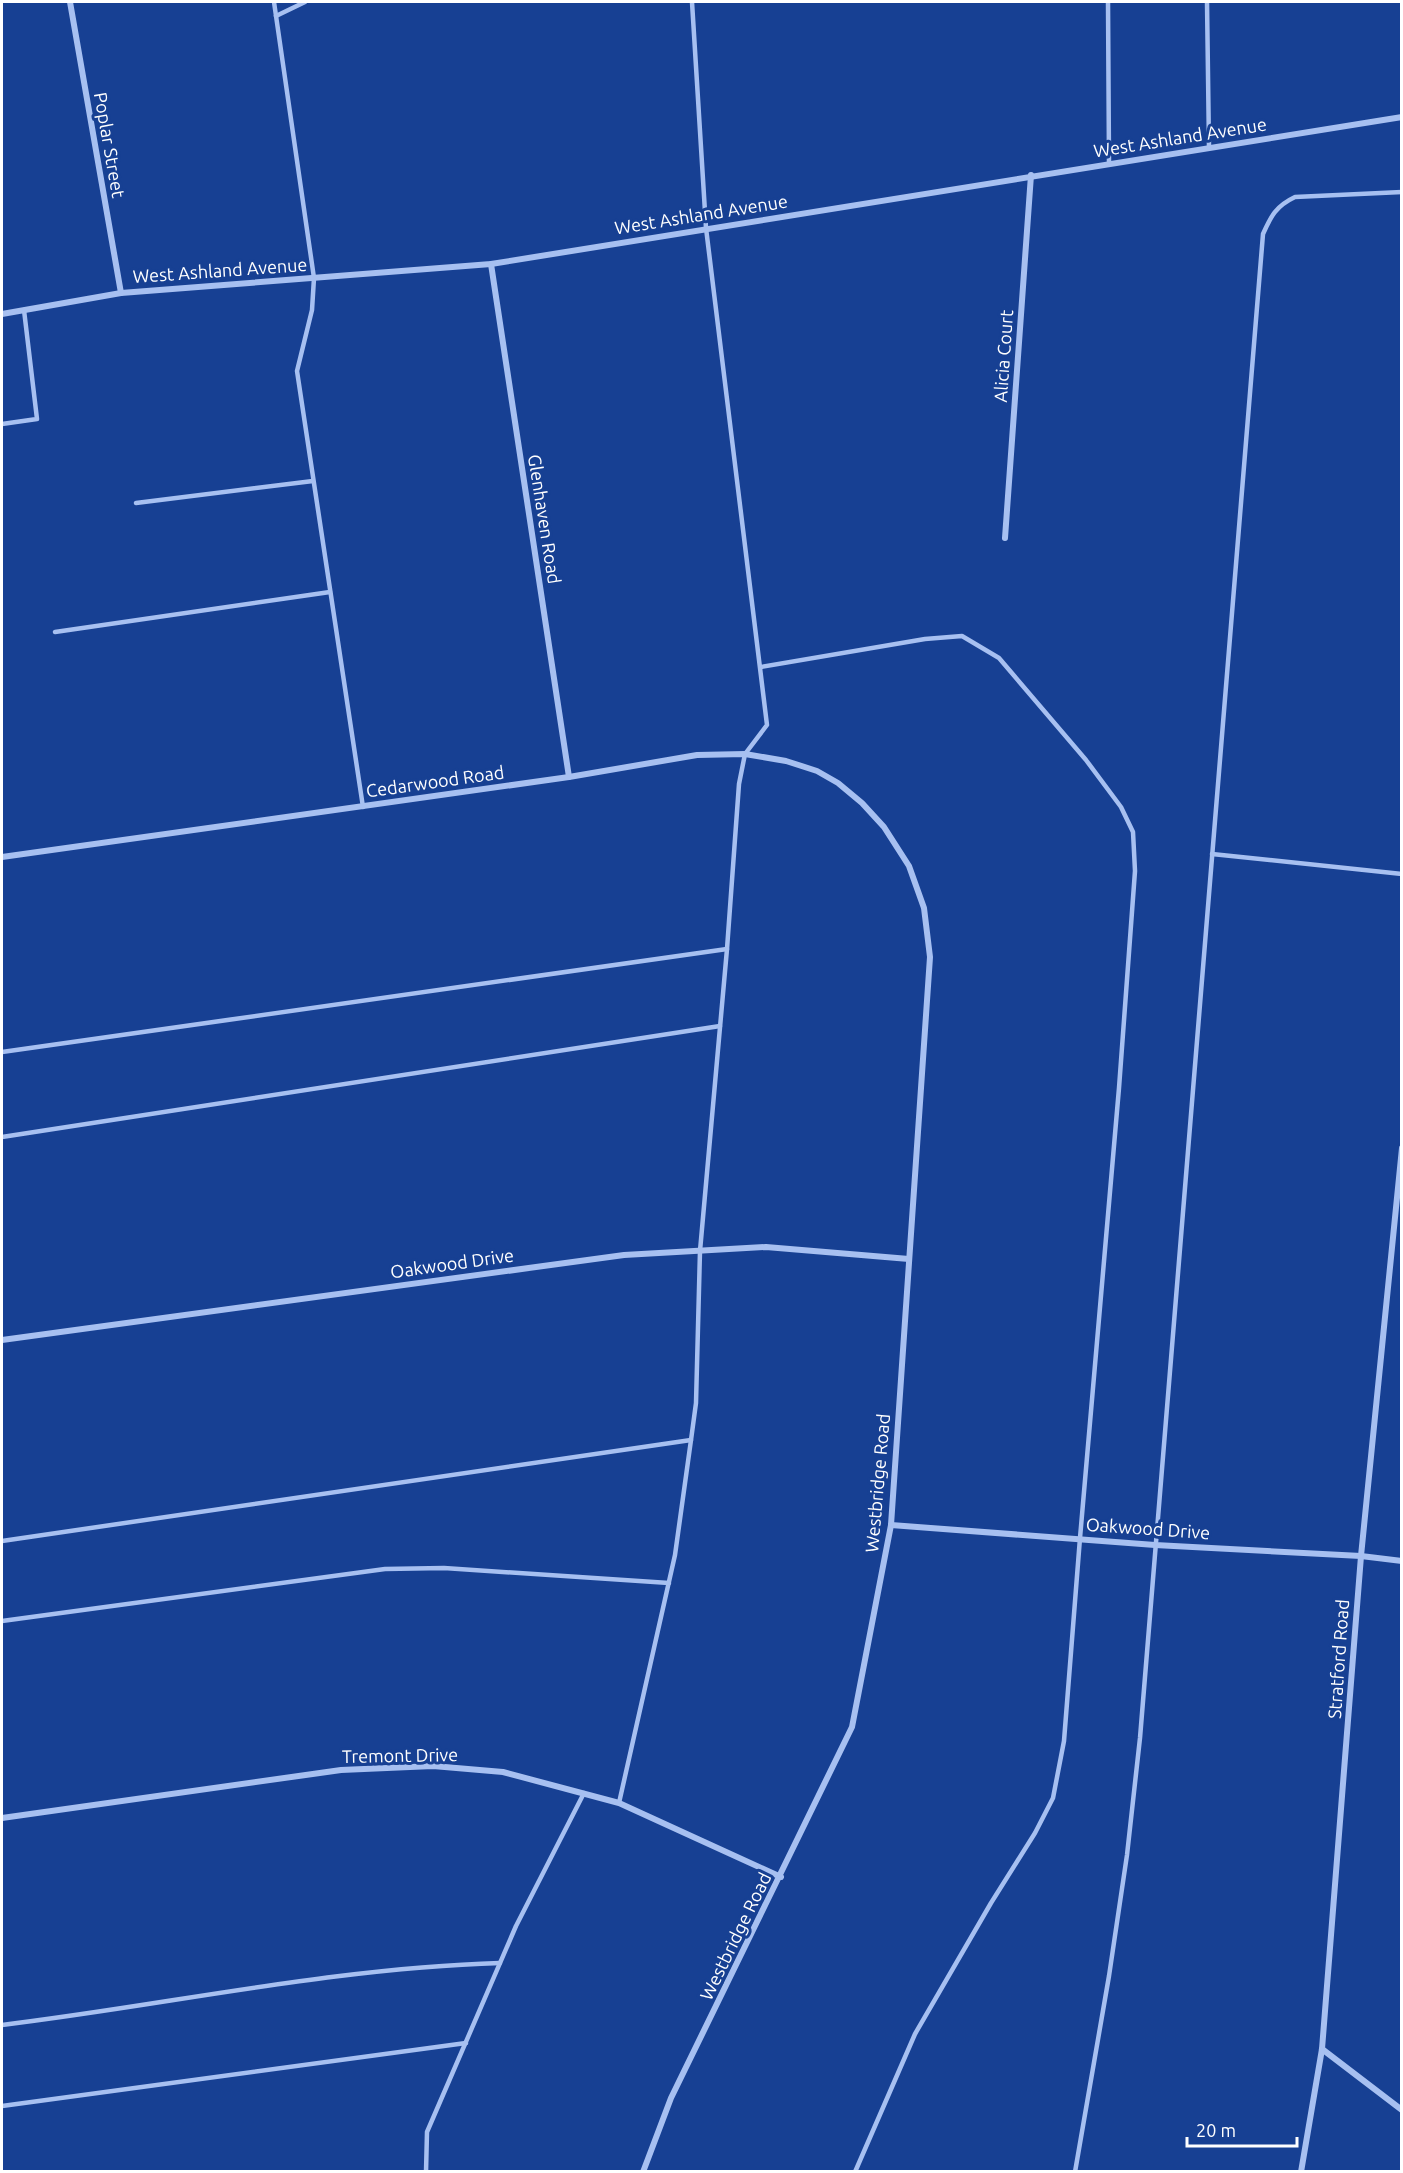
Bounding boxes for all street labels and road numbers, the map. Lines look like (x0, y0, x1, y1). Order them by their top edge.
street label: Poplar Street (91, 91, 129, 199)
street label: West Ashland Avenue (1092, 113, 1268, 161)
street label: West Ashland Avenue (613, 190, 789, 238)
street label: West Ashland Avenue (132, 254, 308, 286)
street label: Alicia Court (990, 309, 1016, 403)
street label: Glenhaven Road (525, 453, 565, 585)
street label: Cedarwood Road (365, 761, 505, 801)
street label: Oakwood Drive (389, 1244, 515, 1282)
street label: Westbridge Road (861, 1413, 893, 1553)
street label: Oakwood Drive (1085, 1514, 1211, 1542)
street label: Stratford Road (1324, 1598, 1352, 1720)
street label: Tremont Drive (342, 1744, 458, 1766)
street label: Westbridge Road (695, 1869, 775, 2003)

